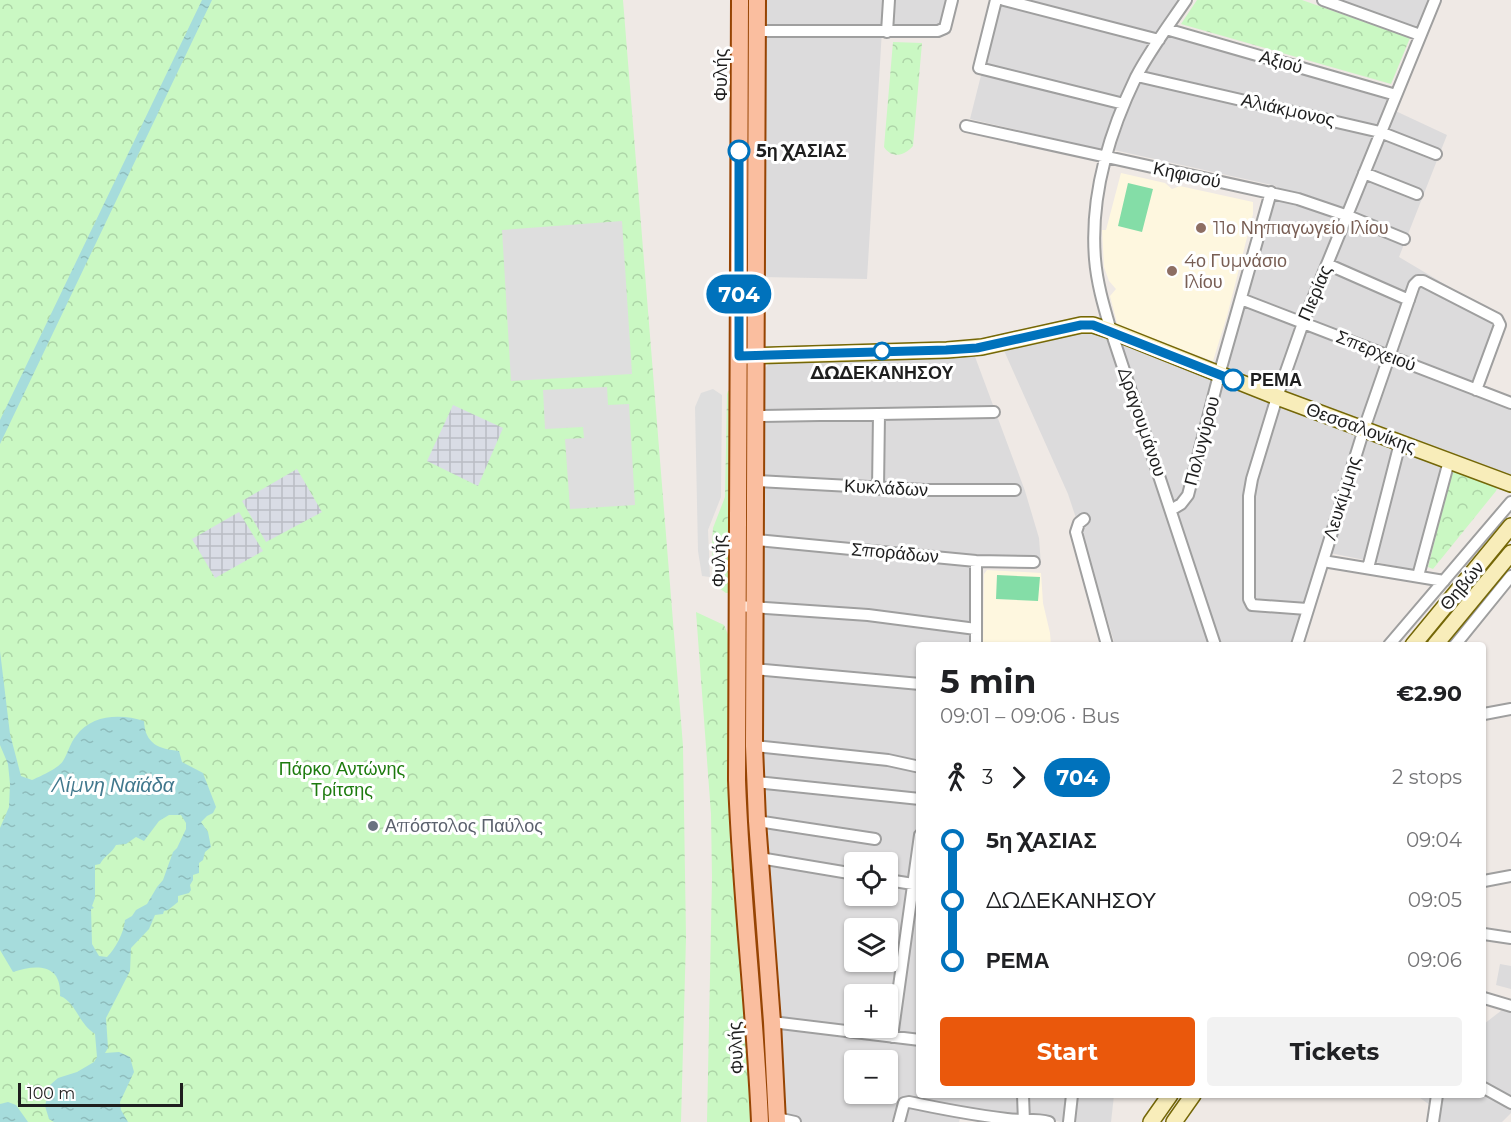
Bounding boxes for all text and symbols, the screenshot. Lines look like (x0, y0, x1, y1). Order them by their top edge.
street label: Αξιού (1257, 45, 1305, 79)
street label: Φυλής (710, 48, 732, 101)
street label: Αλιάκμονος (1239, 89, 1337, 131)
marker: 5η ΧΑΣΙΑΣ (728, 140, 750, 162)
place label: 5η ΧΑΣΙΑΣ (756, 140, 847, 162)
street label: Κηφισού (1151, 157, 1223, 193)
place label: 11ο Νηπιαγωγείο Ιλίου (1213, 217, 1389, 239)
marker: 11ο Νηπιαγωγείο Ιλίου (1194, 221, 1208, 235)
place label: 4ο Γυμνάσιο Ιλίου (1184, 250, 1287, 293)
street label: Πιερίας (1293, 262, 1337, 324)
marker: 4ο Γυμνάσιο Ιλίου (1165, 264, 1179, 278)
line badge: 704 (704, 274, 774, 314)
text: 704 (718, 282, 760, 307)
street label: Σπερχειού (1333, 326, 1419, 376)
marker: ΔΩΔΕΚΑΝΗΣΟΥ (873, 342, 891, 360)
place label: ΔΩΔΕΚΑΝΗΣΟΥ (810, 362, 953, 384)
street label: Δραγουμάνου (1113, 365, 1171, 479)
marker: ΡΕΜΑ (1222, 369, 1244, 391)
place label: ΡΕΜΑ (1250, 369, 1302, 391)
street label: Πολυγύρου (1180, 394, 1224, 488)
street label: Θεσσαλονίκης (1303, 398, 1419, 458)
street label: Λευκίμμης (1319, 453, 1365, 543)
street label: Κυκλάδων (843, 475, 929, 501)
street label: Φυλής (708, 534, 730, 588)
street label: Σποράδων (850, 538, 940, 568)
street label: Θηβών (1435, 557, 1489, 615)
text: 5 min (940, 661, 1036, 701)
text: €2.90 (1396, 680, 1462, 707)
text: 09:01 – 09:06 · Bus (940, 704, 1119, 728)
park label: Πάρκο Αντώνης Τρίτσης (279, 758, 406, 801)
icon: walk (940, 761, 973, 794)
icon: forward (1002, 761, 1035, 794)
text: 3 (982, 765, 993, 789)
text: 704 (1056, 765, 1098, 790)
text: 2 stops (1392, 765, 1462, 789)
water label: Λίμνη Ναϊάδα (51, 773, 175, 797)
place label: Απόστολος Παύλος (385, 815, 543, 837)
marker: Απόστολος Παύλος (366, 819, 380, 833)
text: 5η ΧΑΣΙΑΣ (986, 827, 1097, 854)
text: 09:04 (1406, 828, 1462, 852)
map controls (844, 852, 898, 1104)
button: locate (844, 852, 898, 906)
text: ΔΩΔΕΚΑΝΗΣΟΥ (986, 887, 1157, 914)
text: 09:05 (1408, 888, 1462, 912)
button: layers (844, 918, 898, 972)
text: ΡΕΜΑ (986, 947, 1050, 974)
text: 09:06 (1407, 948, 1462, 972)
button: + (844, 984, 898, 1038)
button: Start (940, 1017, 1195, 1086)
button: Tickets (1207, 1017, 1462, 1086)
street label: Φυλής (723, 1021, 749, 1075)
button: − (844, 1050, 898, 1104)
scale bar (18, 1080, 183, 1108)
text: 100 m (27, 1084, 75, 1103)

